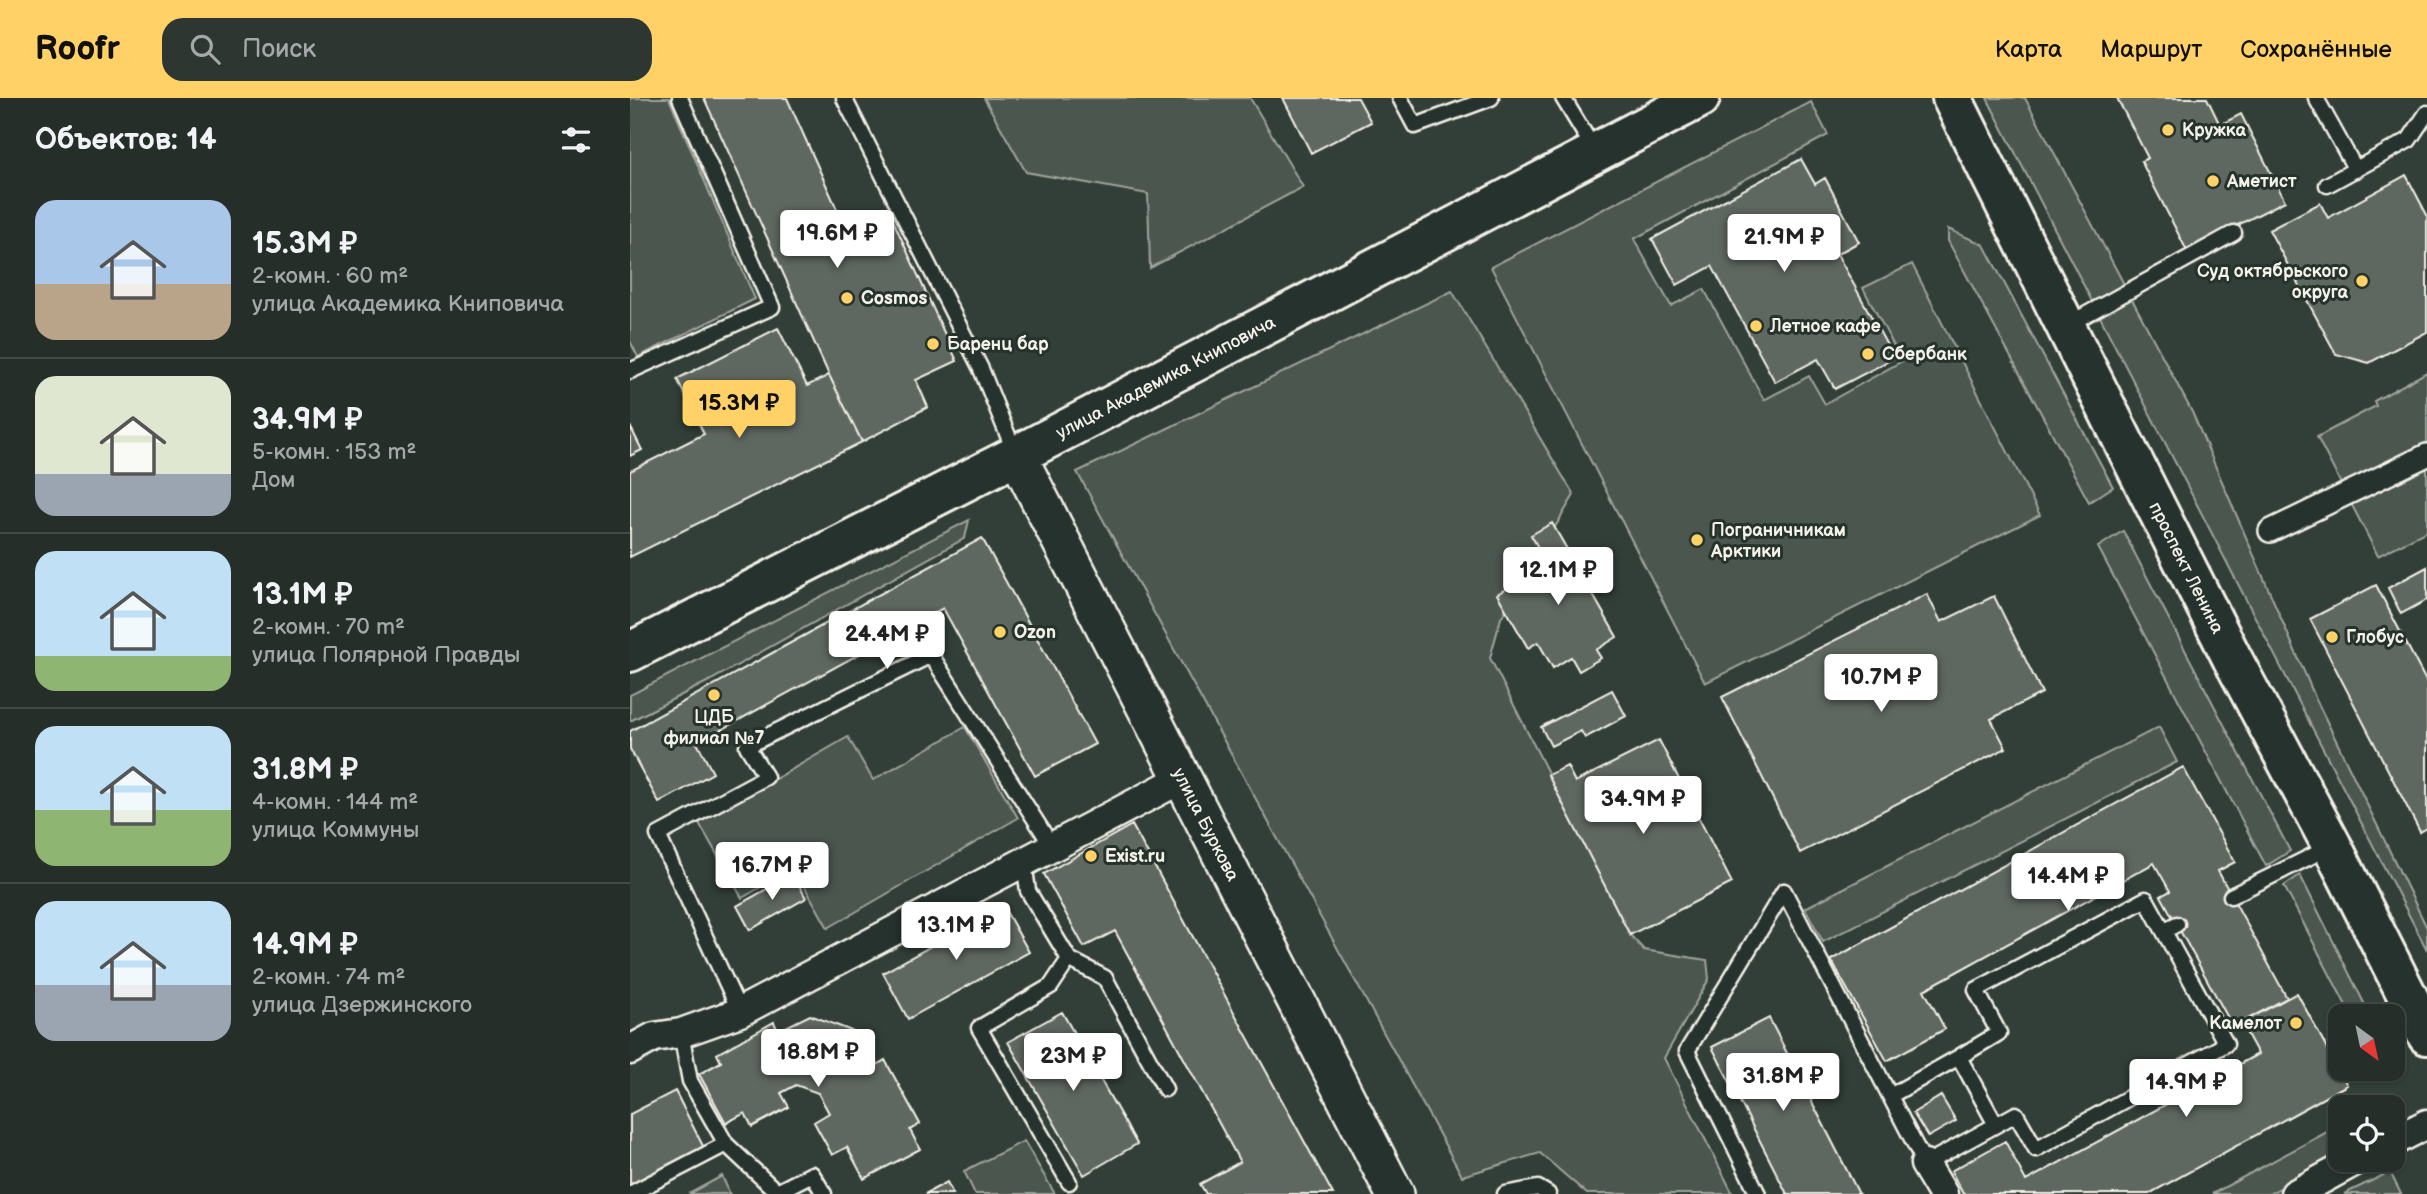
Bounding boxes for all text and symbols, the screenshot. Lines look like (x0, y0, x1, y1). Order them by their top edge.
search box (162, 18, 652, 81)
text: Roofr (35, 29, 120, 69)
icon: search (186, 30, 224, 68)
text: Поиск (242, 34, 316, 65)
text: Карта (1995, 35, 2062, 64)
text: Маршрут (2100, 35, 2202, 64)
text: Сохранённые (2240, 35, 2392, 64)
place label: Кружка (2182, 120, 2246, 141)
icon: filters (557, 121, 595, 159)
text: Объектов: 14 (35, 122, 217, 158)
marker: Кружка (2160, 122, 2176, 138)
place label: Аметист (2226, 171, 2297, 192)
marker: Аметист (2205, 173, 2221, 189)
pin: 19.6M ₽ (772, 211, 902, 270)
pin: 21.9M ₽ (1719, 214, 1849, 274)
text: 19.6M ₽ (796, 219, 878, 247)
text: 21.9M ₽ (1744, 223, 1824, 251)
text: 15.3M ₽ (252, 226, 357, 262)
icon: home (91, 228, 175, 312)
place label: Суд октябрьского округа (2197, 261, 2349, 303)
text: 2-комн. · 60 m² (252, 262, 408, 290)
marker: Суд октябрьского округа (2354, 273, 2370, 289)
place label: Cosmos (861, 288, 928, 309)
text: улица Академика Книповича (252, 290, 564, 318)
marker: Cosmos (839, 290, 855, 306)
street label: улица Академика Книповича (1052, 311, 1279, 443)
place label: Летное кафе (1769, 316, 1881, 337)
marker: Летное кафе (1748, 318, 1764, 334)
place label: Баренц бар (947, 334, 1049, 355)
marker: Баренц бар (925, 336, 941, 352)
place label: Сбербанк (1882, 344, 1967, 365)
marker: Сбербанк (1860, 346, 1876, 362)
pin: 15.3M ₽ (674, 380, 804, 440)
text: 15.3M ₽ (699, 389, 779, 417)
text: 34.9M ₽ (252, 402, 363, 438)
icon: home (91, 404, 175, 488)
text: 5-комн. · 153 m² (252, 438, 417, 466)
text: Дом (252, 466, 295, 494)
street label: проспект Ленина (2145, 498, 2229, 637)
place label: Пограничникам Арктики (1710, 520, 1846, 562)
marker: Пограничникам Арктики (1689, 532, 1705, 548)
pin: 12.1M ₽ (1493, 547, 1623, 607)
text: 12.1M ₽ (1519, 556, 1597, 584)
text: 13.1M ₽ (252, 577, 353, 613)
icon: home (91, 579, 175, 663)
pin: 24.4M ₽ (822, 612, 952, 671)
text: 2-комн. · 70 m² (252, 613, 405, 641)
text: 24.4M ₽ (845, 620, 929, 648)
place label: Ozon (1014, 622, 1056, 643)
marker: Ozon (992, 624, 1008, 640)
place label: Глобус (2346, 627, 2404, 648)
marker: Глобус (2324, 629, 2340, 645)
text: улица Полярной Правды (252, 641, 520, 669)
pin: 10.7M ₽ (1816, 654, 1946, 714)
text: 10.7M ₽ (1840, 663, 1922, 691)
marker: ЦДБ филиал №7 (706, 687, 722, 703)
place label: ЦДБ филиал №7 (664, 707, 765, 749)
text: 31.8M ₽ (252, 752, 358, 788)
icon: home (91, 754, 175, 838)
street label: улица Буркова (1168, 764, 1244, 885)
pin: 34.9M ₽ (1578, 776, 1708, 836)
text: 34.9M ₽ (1601, 785, 1685, 813)
text: 4-комн. · 144 m² (252, 788, 418, 816)
text: улица Коммуны (252, 816, 419, 844)
pin: 16.7M ₽ (707, 842, 837, 902)
place label: Exist.ru (1105, 846, 1165, 867)
marker: Exist.ru (1083, 848, 1099, 864)
text: 16.7M ₽ (732, 851, 812, 879)
pin: 14.4M ₽ (2003, 854, 2133, 913)
text: 14.4M ₽ (2027, 862, 2109, 890)
pin: 13.1M ₽ (891, 902, 1021, 962)
text: 13.1M ₽ (917, 911, 995, 939)
text: 14.9M ₽ (252, 927, 358, 963)
icon: home (91, 929, 175, 1013)
text: 2-комн. · 74 m² (252, 963, 405, 991)
text: улица Дзержинского (252, 991, 472, 1019)
north arrow (2328, 1004, 2404, 1082)
map controls (2328, 1004, 2405, 1172)
place label: Камелот (2209, 1013, 2282, 1034)
marker: Камелот (2288, 1015, 2304, 1031)
pin: 18.8M ₽ (753, 1030, 883, 1089)
pin: 23M ₽ (1024, 1034, 1122, 1093)
text: 18.8M ₽ (777, 1038, 859, 1066)
text: 23M ₽ (1040, 1042, 1106, 1070)
pin: 31.8M ₽ (1718, 1054, 1848, 1113)
pin: 14.9M ₽ (2121, 1060, 2251, 1119)
text: 31.8M ₽ (1742, 1062, 1824, 1090)
text: 14.9M ₽ (2145, 1068, 2227, 1096)
button: locate (2328, 1095, 2405, 1172)

